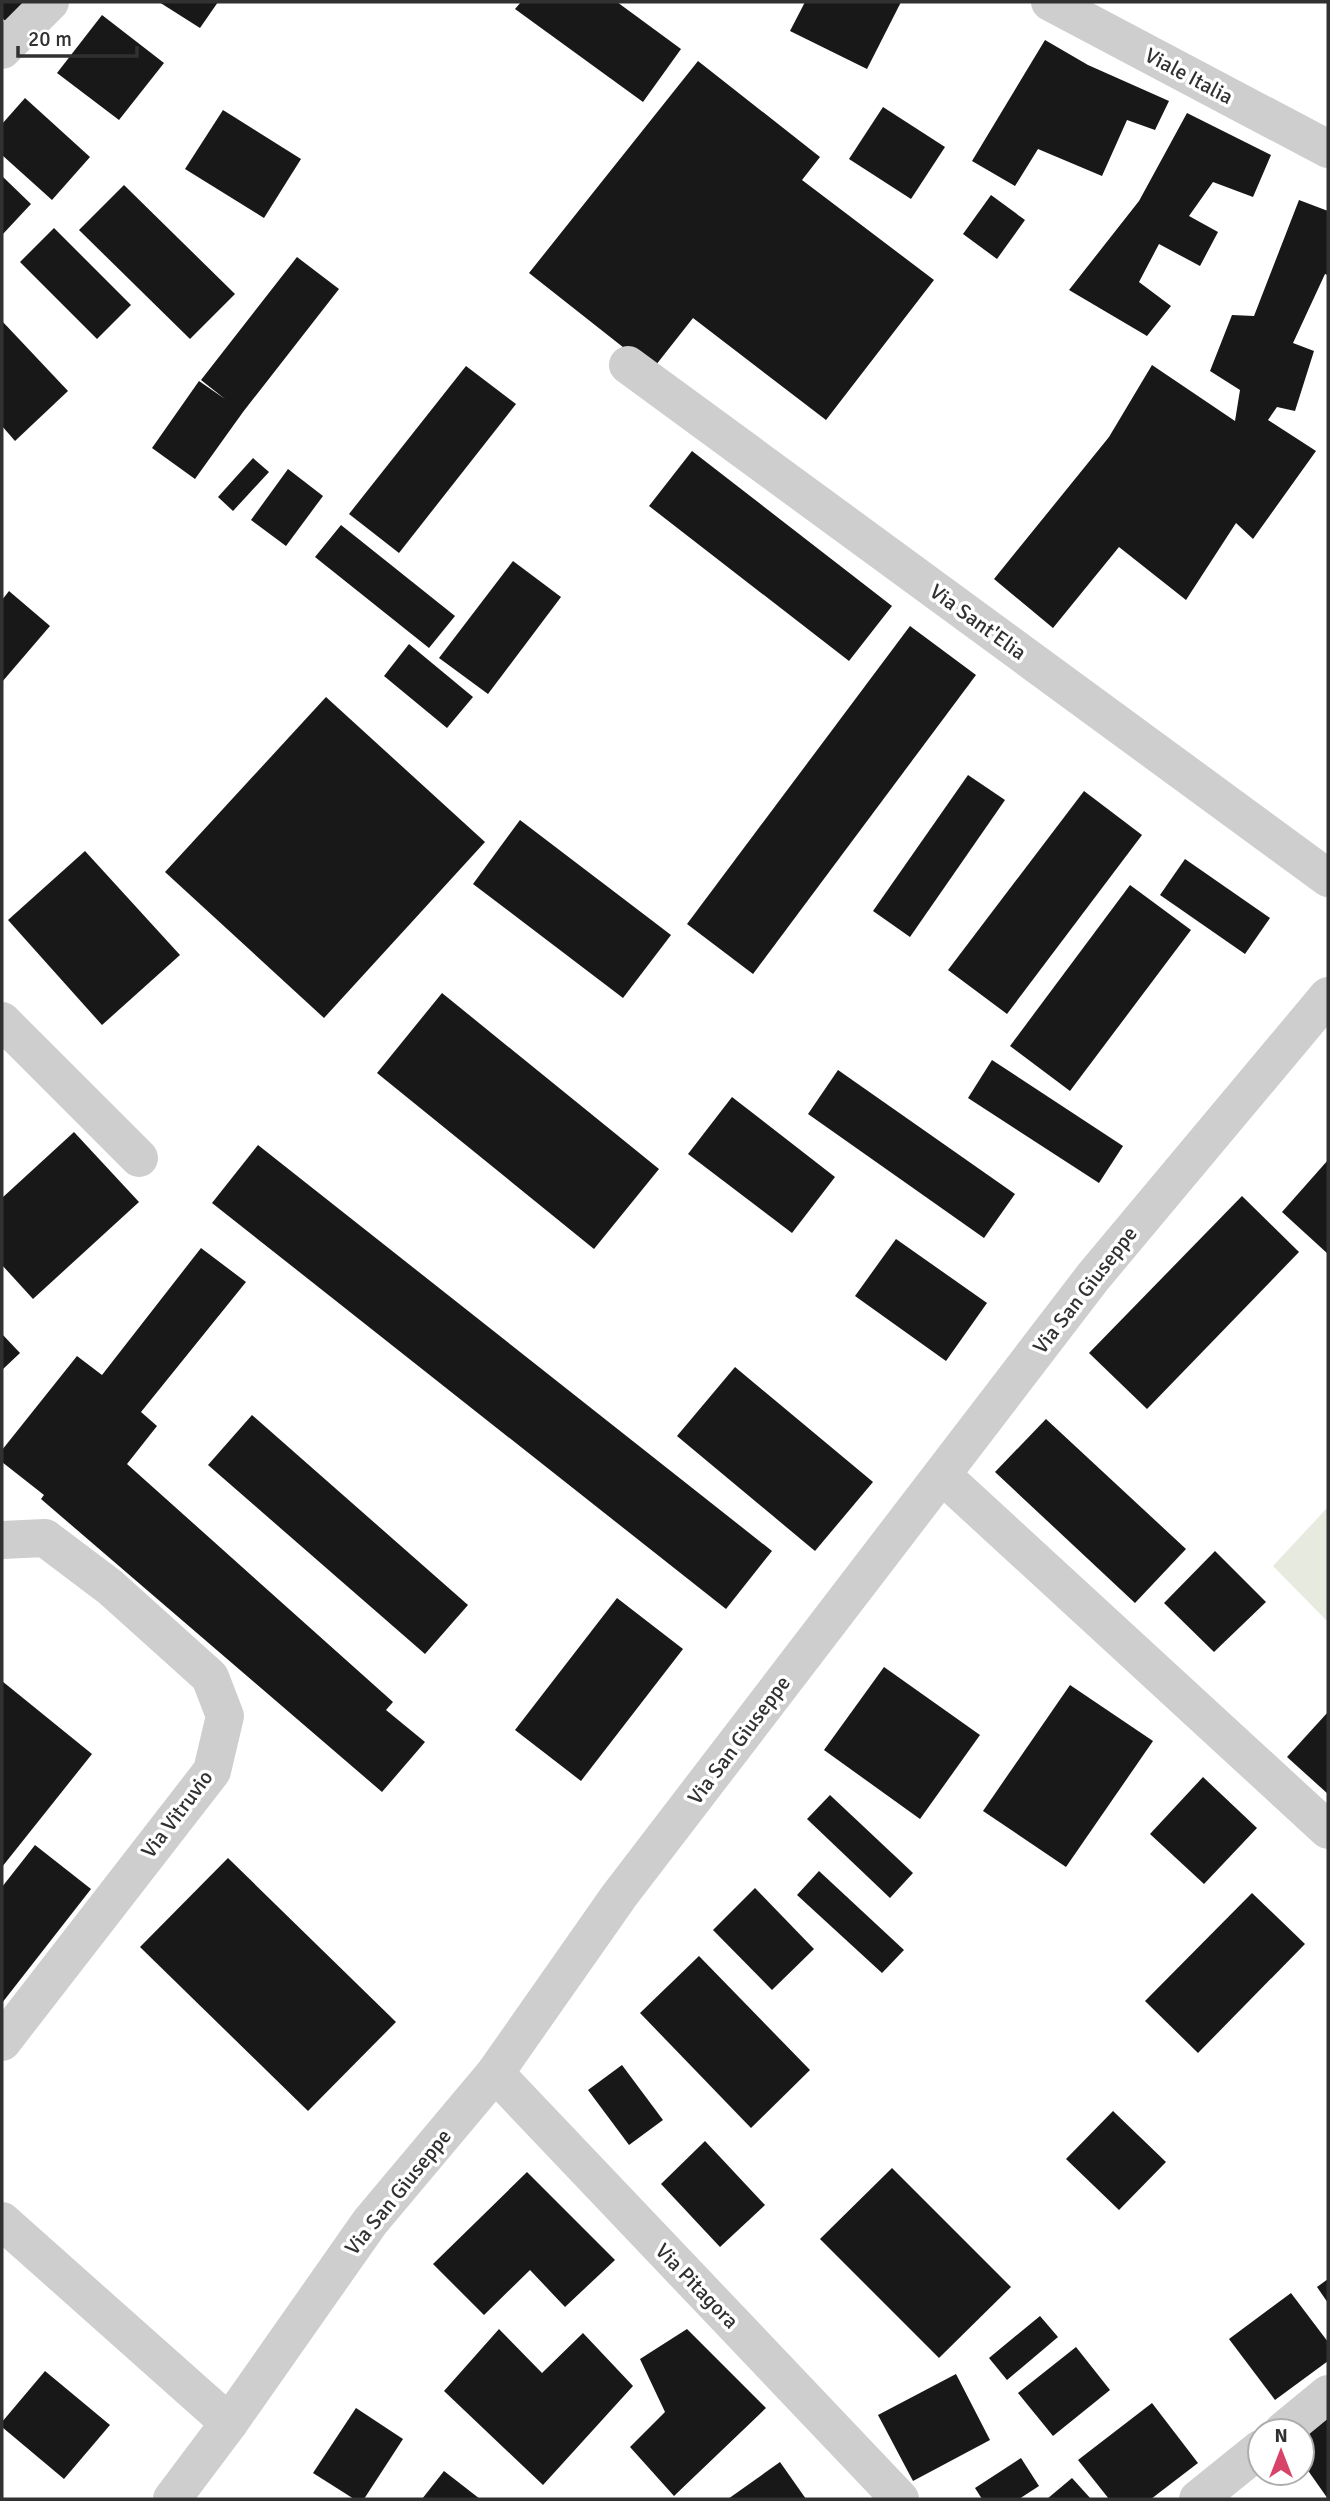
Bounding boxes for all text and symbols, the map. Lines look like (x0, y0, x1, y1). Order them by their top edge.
scale bar (18, 14, 136, 58)
text: 20 m (28, 26, 72, 52)
street label: Viale Italia (1140, 42, 1238, 110)
street label: Via Sant'Elia (925, 578, 1031, 666)
street label: Via San Giuseppe (1027, 1221, 1143, 1359)
street label: Via San Giuseppe (682, 1670, 796, 1810)
street label: Via Vitruvio (136, 1765, 218, 1863)
street label: Via San Giuseppe (339, 2124, 457, 2260)
street label: Via Pitagora (650, 2238, 744, 2334)
north arrow (1246, 2417, 1316, 2487)
text: N (1274, 2424, 1288, 2448)

